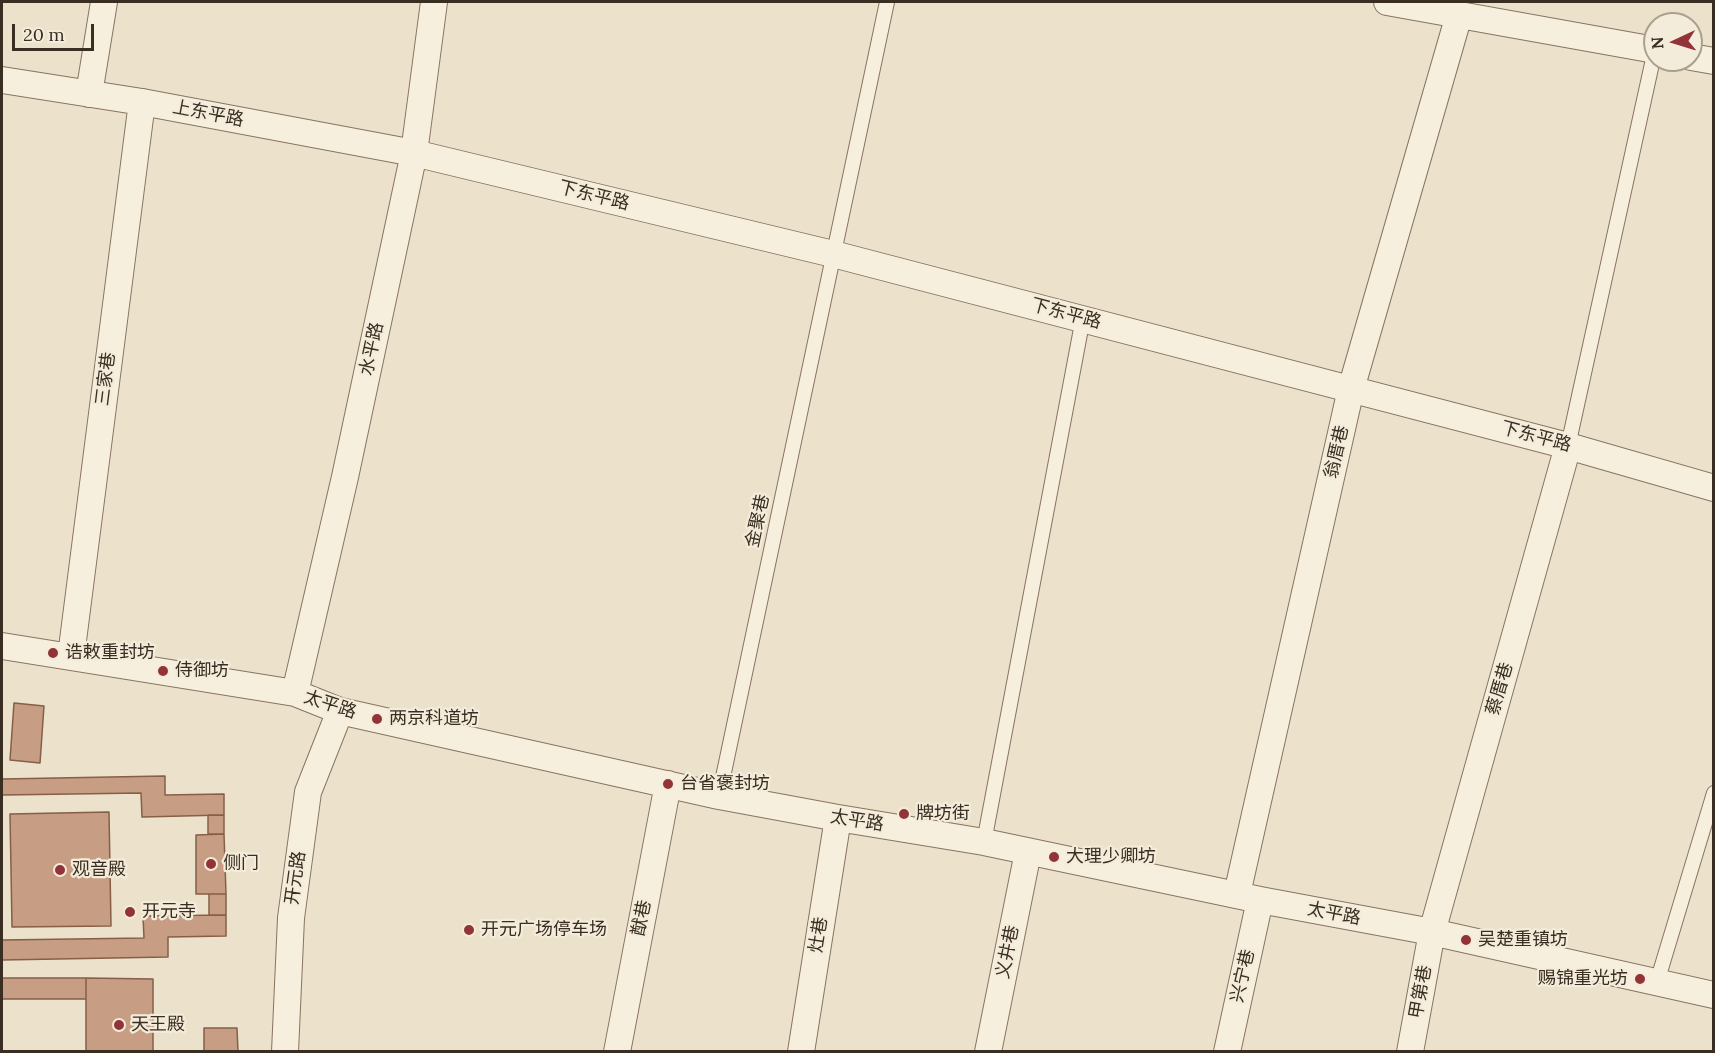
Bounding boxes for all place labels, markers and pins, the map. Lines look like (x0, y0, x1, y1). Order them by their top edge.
place label: 诰敕重封坊 (65, 642, 155, 664)
marker: 诰敕重封坊 (46, 646, 60, 660)
place label: 侍御坊 (175, 660, 229, 682)
marker: 侍御坊 (156, 664, 170, 678)
place label: 两京科道坊 (389, 708, 479, 730)
marker: 两京科道坊 (370, 712, 384, 726)
place label: 台省褒封坊 (680, 773, 770, 795)
marker: 台省褒封坊 (661, 777, 675, 791)
place label: 牌坊街 (916, 803, 970, 825)
marker: 牌坊街 (897, 807, 911, 821)
place label: 大理少卿坊 (1066, 846, 1156, 868)
marker: 大理少卿坊 (1047, 850, 1061, 864)
place label: 侧门 (223, 853, 259, 875)
marker: 侧门 (204, 857, 218, 871)
place label: 观音殿 (72, 859, 126, 881)
marker: 观音殿 (53, 863, 67, 877)
place label: 开元寺 (142, 901, 196, 923)
marker: 开元寺 (123, 905, 137, 919)
place label: 开元广场停车场 (481, 919, 607, 941)
marker: 开元广场停车场 (462, 923, 476, 937)
place label: 吴楚重镇坊 (1478, 929, 1568, 951)
marker: 吴楚重镇坊 (1459, 933, 1473, 947)
place label: 赐锦重光坊 (1538, 968, 1628, 990)
marker: 赐锦重光坊 (1633, 972, 1647, 986)
place label: 天王殿 (131, 1014, 185, 1036)
marker: 天王殿 (112, 1018, 126, 1032)

